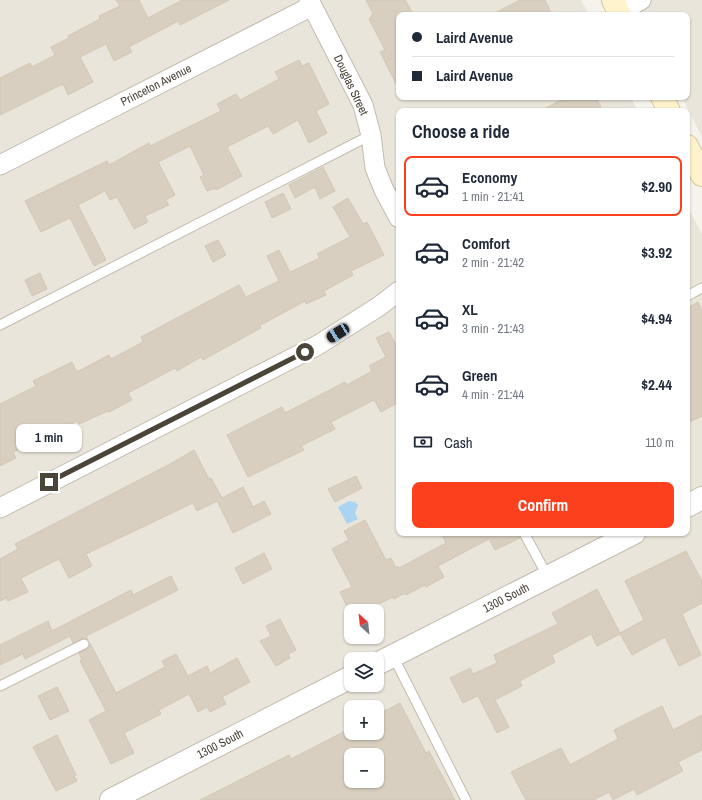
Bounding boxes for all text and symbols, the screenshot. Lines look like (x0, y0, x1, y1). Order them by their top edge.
text: Laird Avenue (436, 27, 513, 48)
street label: Douglas Street (330, 52, 372, 118)
street label: Princeton Avenue (118, 60, 194, 110)
text: Laird Avenue (436, 65, 513, 86)
text: Choose a ride (412, 119, 510, 144)
text: Economy (462, 167, 517, 188)
icon: car (414, 168, 450, 204)
text: $2.90 (641, 176, 672, 197)
text: 1 min · 21:41 (462, 188, 524, 205)
text: Comfort (462, 233, 510, 254)
icon: car (414, 234, 450, 270)
text: $3.92 (641, 242, 672, 263)
text: 2 min · 21:42 (462, 254, 524, 271)
text: XL (462, 299, 478, 320)
icon: car (414, 300, 450, 336)
text: $4.94 (641, 308, 672, 329)
text: 3 min · 21:43 (462, 320, 524, 337)
car (325, 322, 351, 344)
route start (296, 343, 314, 361)
text: Green (462, 365, 498, 386)
icon: car (414, 366, 450, 402)
text: $2.44 (641, 374, 672, 395)
text: 4 min · 21:44 (462, 386, 524, 403)
callout: 1 min (16, 424, 82, 452)
text: 1 min (35, 429, 63, 446)
icon: cash (412, 431, 434, 453)
text: Cash (444, 432, 473, 453)
text: 110 m (645, 434, 674, 451)
route end (40, 473, 58, 491)
button: Confirm (412, 482, 674, 528)
street label: 1300 South (480, 579, 532, 617)
north arrow (344, 604, 384, 644)
map controls (344, 604, 384, 788)
button: layers (344, 652, 384, 692)
button: + (344, 700, 384, 740)
street label: 1300 South (194, 725, 246, 763)
button: − (344, 748, 384, 788)

